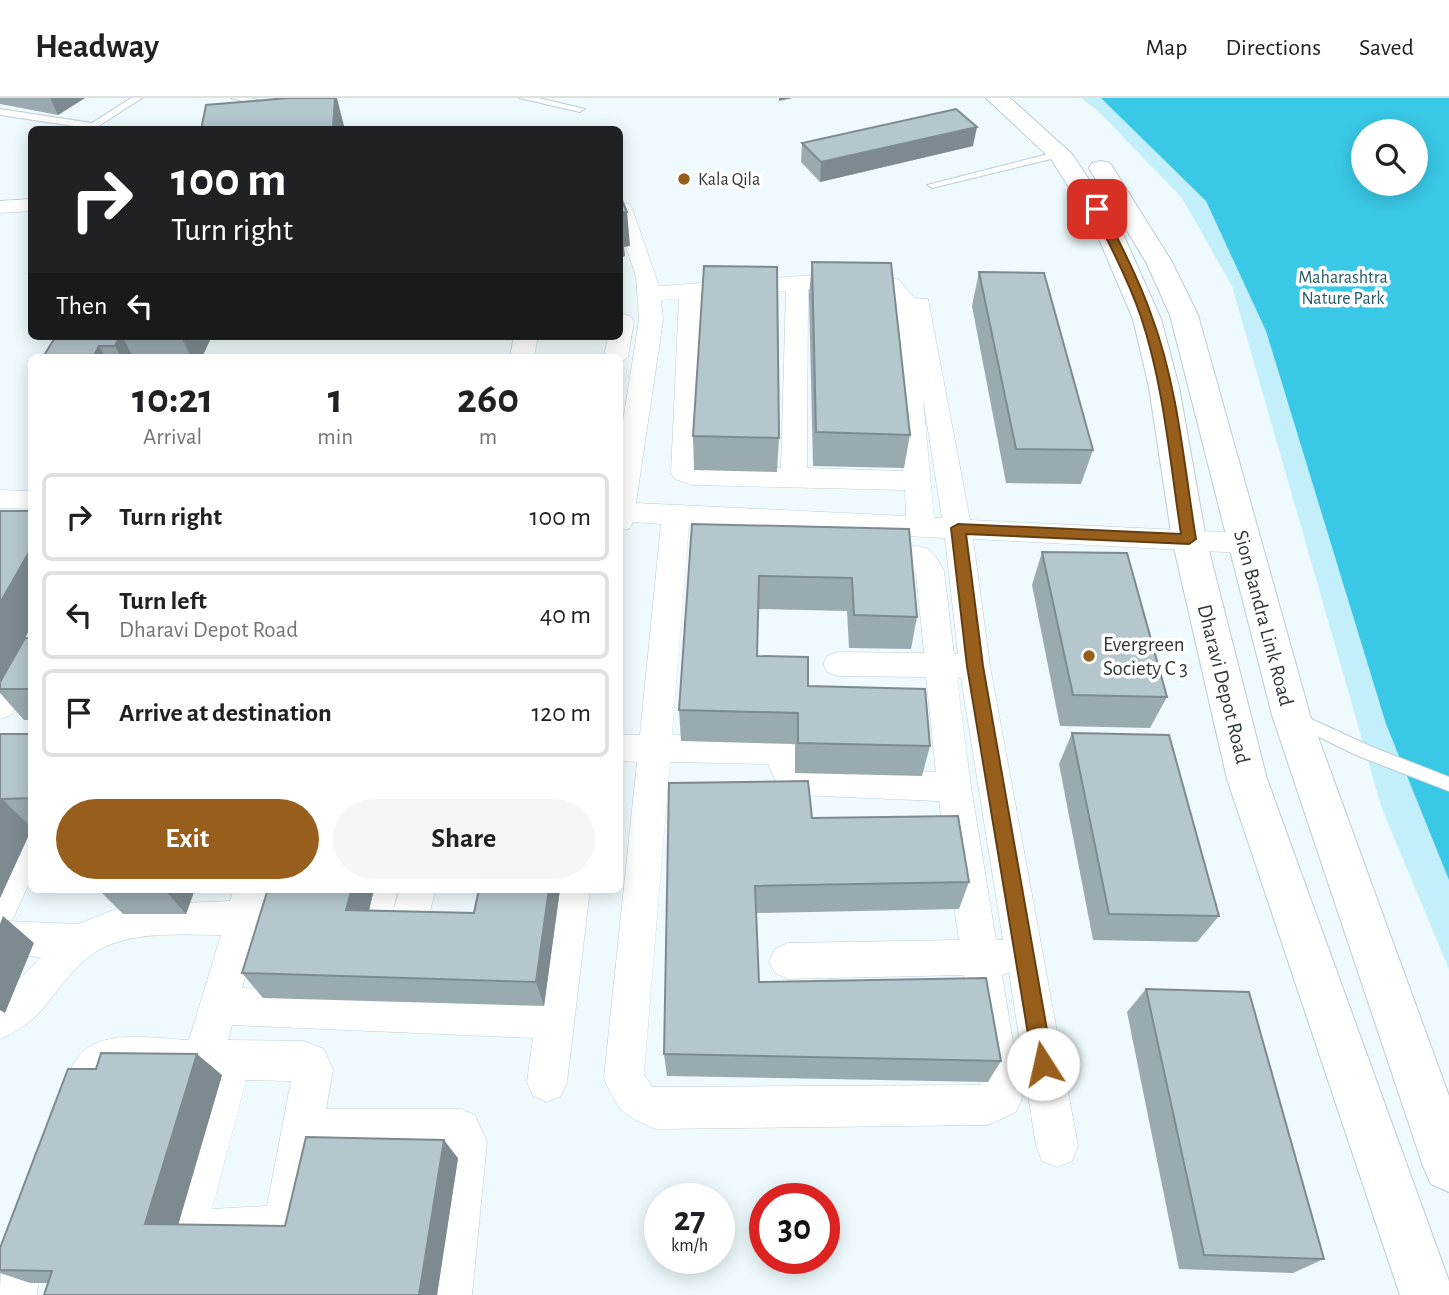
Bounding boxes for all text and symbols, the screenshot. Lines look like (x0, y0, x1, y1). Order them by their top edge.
text: Headway (35, 31, 159, 64)
text: Map (1145, 36, 1187, 60)
text: Directions (1225, 36, 1321, 60)
text: Saved (1359, 36, 1414, 60)
map controls (1351, 119, 1428, 196)
button: search (1351, 119, 1428, 196)
icon: right (56, 154, 147, 245)
text: 100 m (171, 156, 287, 205)
marker: Kala Qila (676, 171, 692, 187)
place label: Kala Qila (698, 171, 760, 189)
pin (1067, 179, 1127, 239)
icon: arrive (1078, 190, 1116, 228)
text: Turn right (171, 214, 293, 246)
park label: Maharashtra Nature Park (1298, 269, 1388, 308)
icon: left (121, 287, 159, 325)
text: Then (56, 293, 107, 319)
text: 10:21 (132, 378, 213, 420)
text: 1 (328, 378, 343, 420)
text: 260 (457, 378, 519, 420)
text: Arrival (143, 426, 202, 449)
text: min (317, 426, 353, 449)
text: m (479, 426, 497, 449)
icon: right (60, 498, 98, 536)
text: Turn right (119, 504, 222, 530)
text: 100 m (530, 504, 591, 530)
street label: Sion Bandra Link Road (1230, 528, 1297, 708)
text: Turn left (119, 588, 207, 614)
icon: left (60, 596, 98, 634)
text: 40 m (540, 602, 591, 628)
street label: Dharavi Depot Road (1194, 602, 1254, 766)
text: Dharavi Depot Road (119, 619, 298, 642)
place label: Evergreen Society C 3 (1103, 634, 1188, 679)
marker: Evergreen Society C 3 (1081, 648, 1097, 664)
icon: arrive (60, 694, 98, 732)
text: Arrive at destination (119, 700, 332, 726)
text: 120 m (531, 700, 591, 726)
button: Exit (56, 799, 319, 879)
button: Share (333, 799, 595, 879)
position arrow (1006, 1027, 1080, 1101)
speed limit sign: 30 (749, 1183, 840, 1274)
text: 27 (674, 1202, 705, 1237)
text: km/h (671, 1237, 708, 1255)

